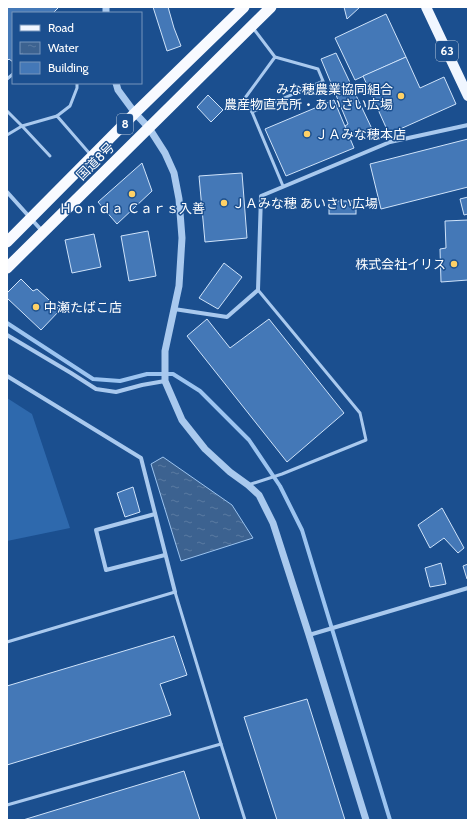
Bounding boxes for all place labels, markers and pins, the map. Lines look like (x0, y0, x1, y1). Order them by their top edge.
place label: みな穂農業協同組合 農産物直売所・あいさい広場 (224, 81, 393, 112)
marker: みな穂農業協同組合 農産物直売所・あいさい広場 (396, 91, 406, 101)
place label: ＪＡみな穂本店 (315, 126, 406, 142)
marker: ＪＡみな穂本店 (302, 129, 312, 139)
marker: Ｈｏｎｄａ Ｃａｒｓ入善 (127, 189, 137, 199)
place label: ＪＡみな穂 あいさい広場 (232, 195, 378, 211)
marker: ＪＡみな穂 あいさい広場 (219, 198, 229, 208)
place label: Ｈｏｎｄａ Ｃａｒｓ入善 (59, 200, 205, 216)
place label: 株式会社イリス (355, 256, 446, 272)
marker: 株式会社イリス (449, 259, 459, 269)
place label: 中瀬たばこ店 (44, 299, 122, 315)
marker: 中瀬たばこ店 (31, 302, 41, 312)

